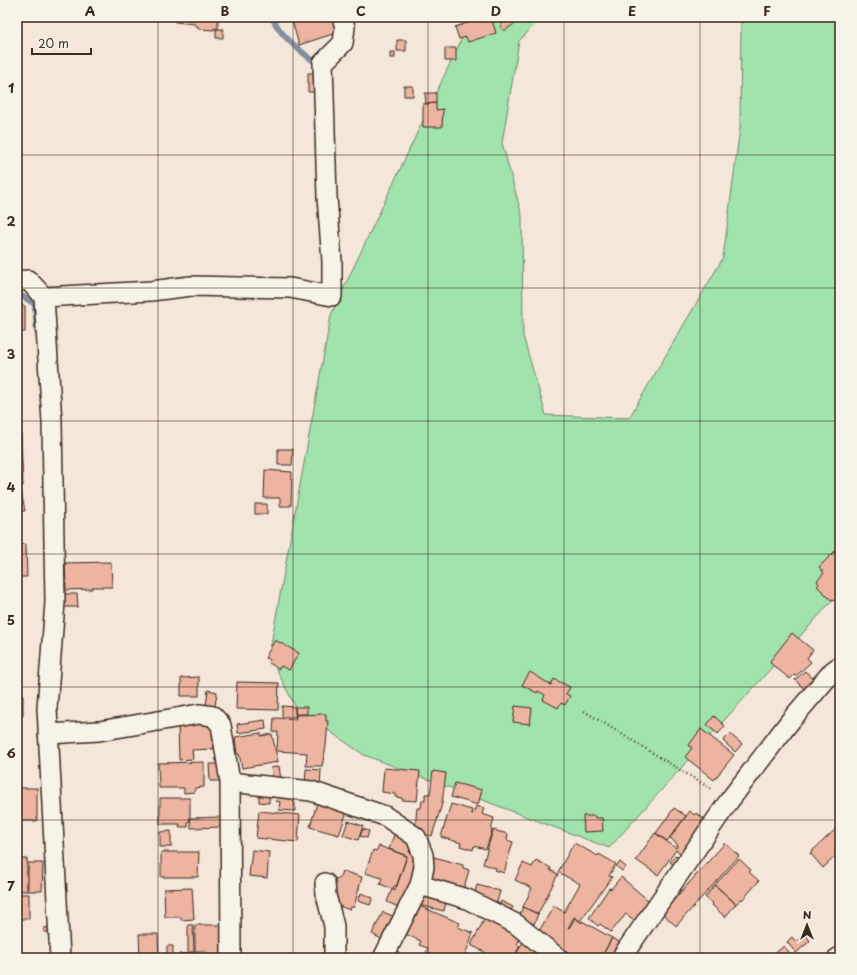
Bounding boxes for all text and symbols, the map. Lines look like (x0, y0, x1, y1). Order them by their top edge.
text: A (85, 1, 95, 20)
text: B (221, 1, 230, 20)
text: C (356, 1, 366, 20)
text: D (491, 1, 501, 20)
text: E (628, 1, 636, 20)
text: F (763, 1, 771, 20)
scale bar (32, 30, 91, 56)
text: 20 m (38, 34, 69, 52)
text: 1 (8, 78, 14, 97)
text: 2 (6, 211, 16, 230)
text: 3 (7, 344, 16, 363)
text: 4 (7, 477, 16, 496)
text: 5 (7, 610, 15, 629)
text: 6 (6, 743, 16, 762)
text: 7 (7, 876, 15, 895)
north arrow (787, 905, 827, 945)
text: N (803, 906, 812, 923)

